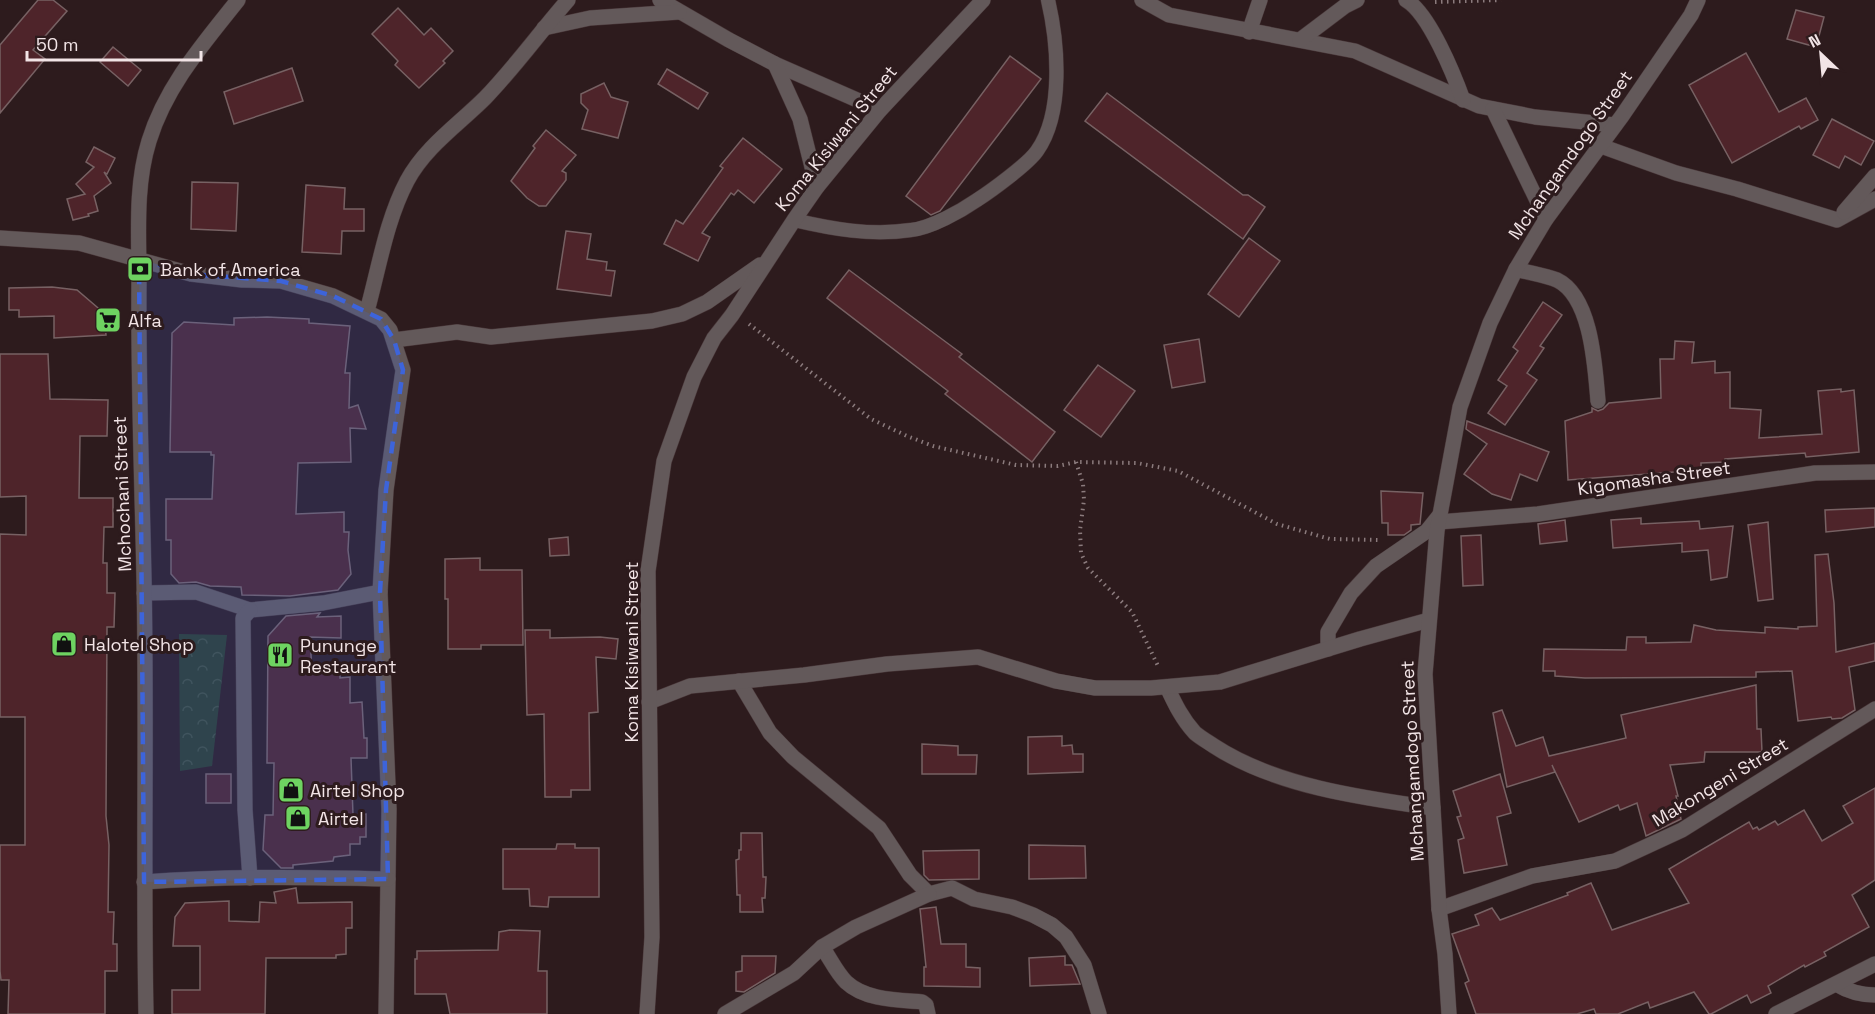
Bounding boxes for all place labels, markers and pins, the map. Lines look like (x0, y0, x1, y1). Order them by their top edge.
bank icon: Bank of America (125, 254, 155, 284)
place label: Bank of America (160, 258, 301, 281)
supermarket icon: Alfa (93, 305, 123, 335)
place label: Alfa (128, 309, 162, 332)
shop icon: Halotel Shop (49, 629, 79, 659)
place label: Halotel Shop (84, 633, 194, 656)
place label: Pununge Restaurant (300, 634, 397, 678)
restaurant icon: Pununge Restaurant (265, 640, 295, 670)
shop icon: Airtel Shop (276, 775, 306, 805)
place label: Airtel Shop (310, 779, 405, 802)
shop icon: Airtel (283, 803, 313, 833)
place label: Airtel (318, 807, 364, 830)

